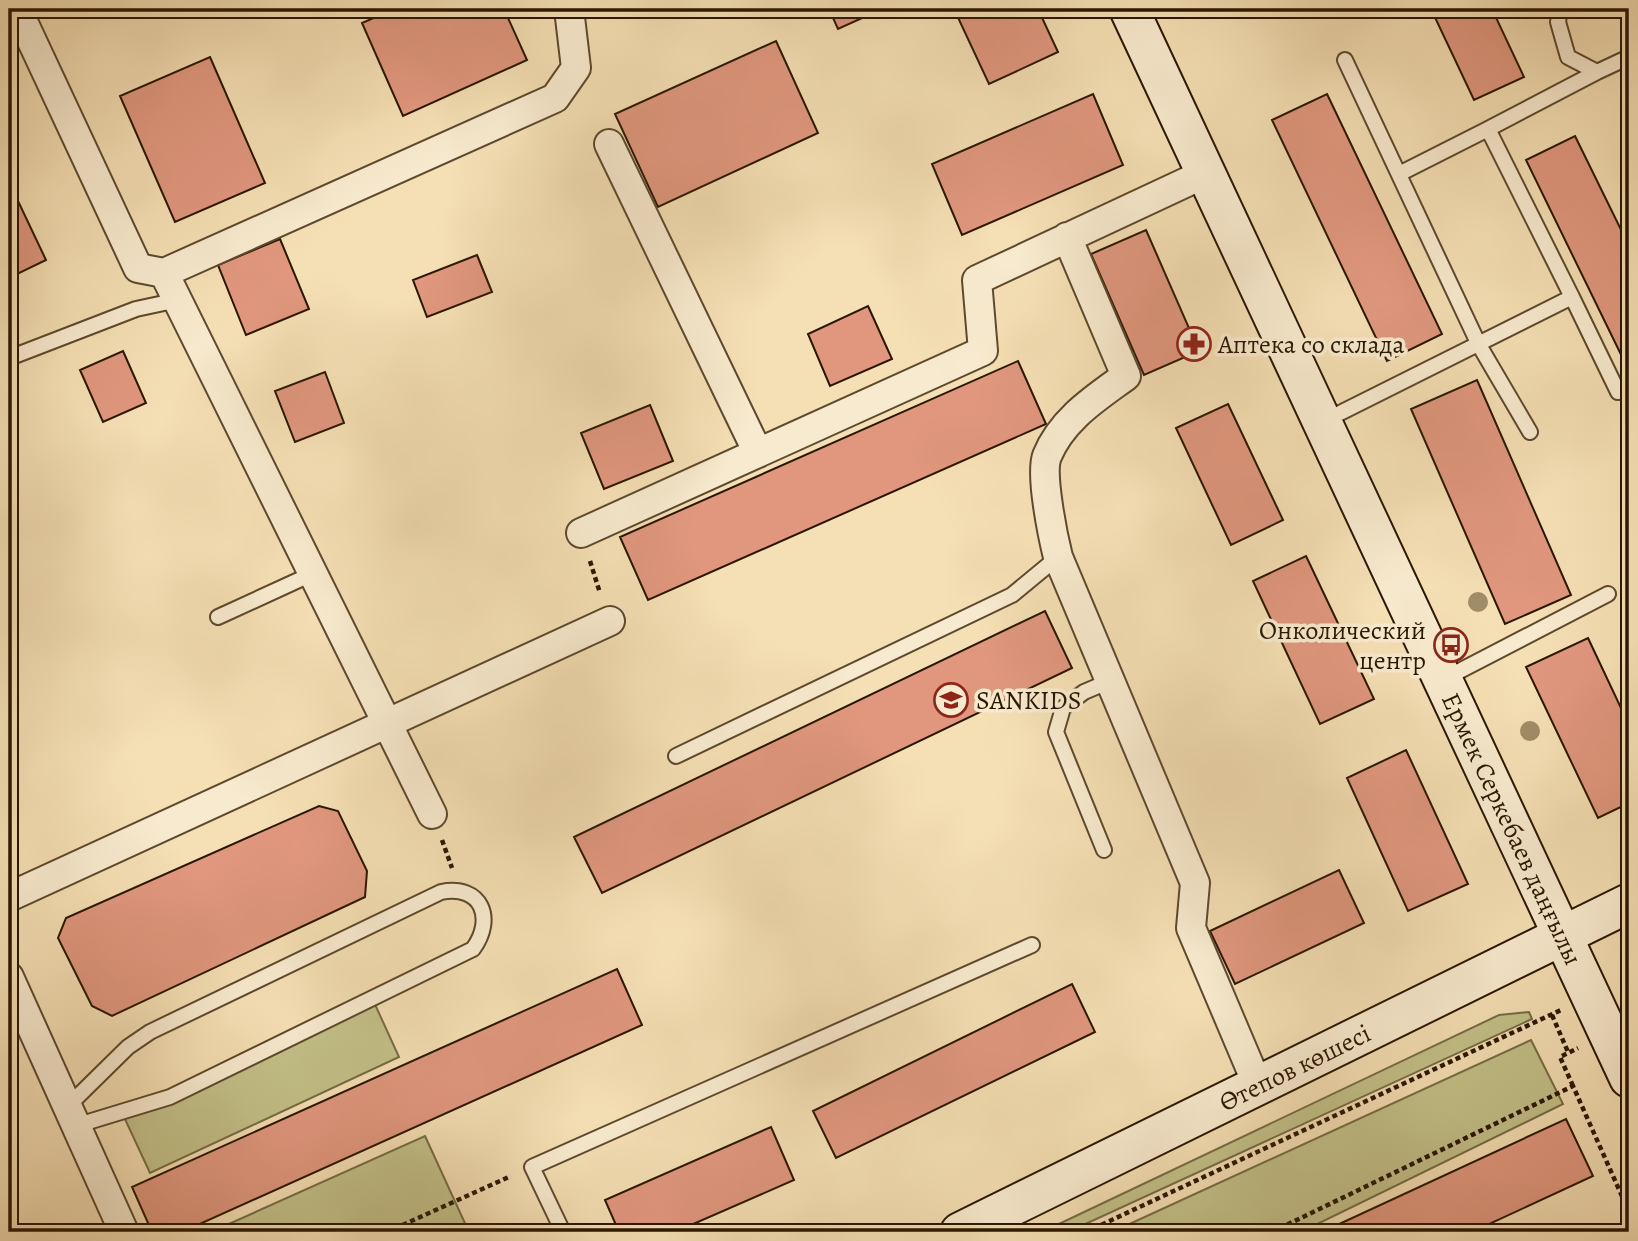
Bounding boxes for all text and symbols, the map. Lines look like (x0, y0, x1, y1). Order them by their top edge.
pharmacy icon: Аптека со склада (1175, 325, 1213, 363)
place label: Аптека со склада (1217, 327, 1405, 362)
place label: Онколический центр (1259, 613, 1426, 678)
bus stop icon: Онколический центр (1432, 626, 1470, 664)
school or university icon: SANKIDS (932, 681, 970, 719)
place label: SANKIDS (976, 683, 1081, 718)
street label: Ермек Серкебаев даңғылы (1434, 687, 1591, 971)
street label: Өтепов көшесі (1213, 1015, 1376, 1119)

